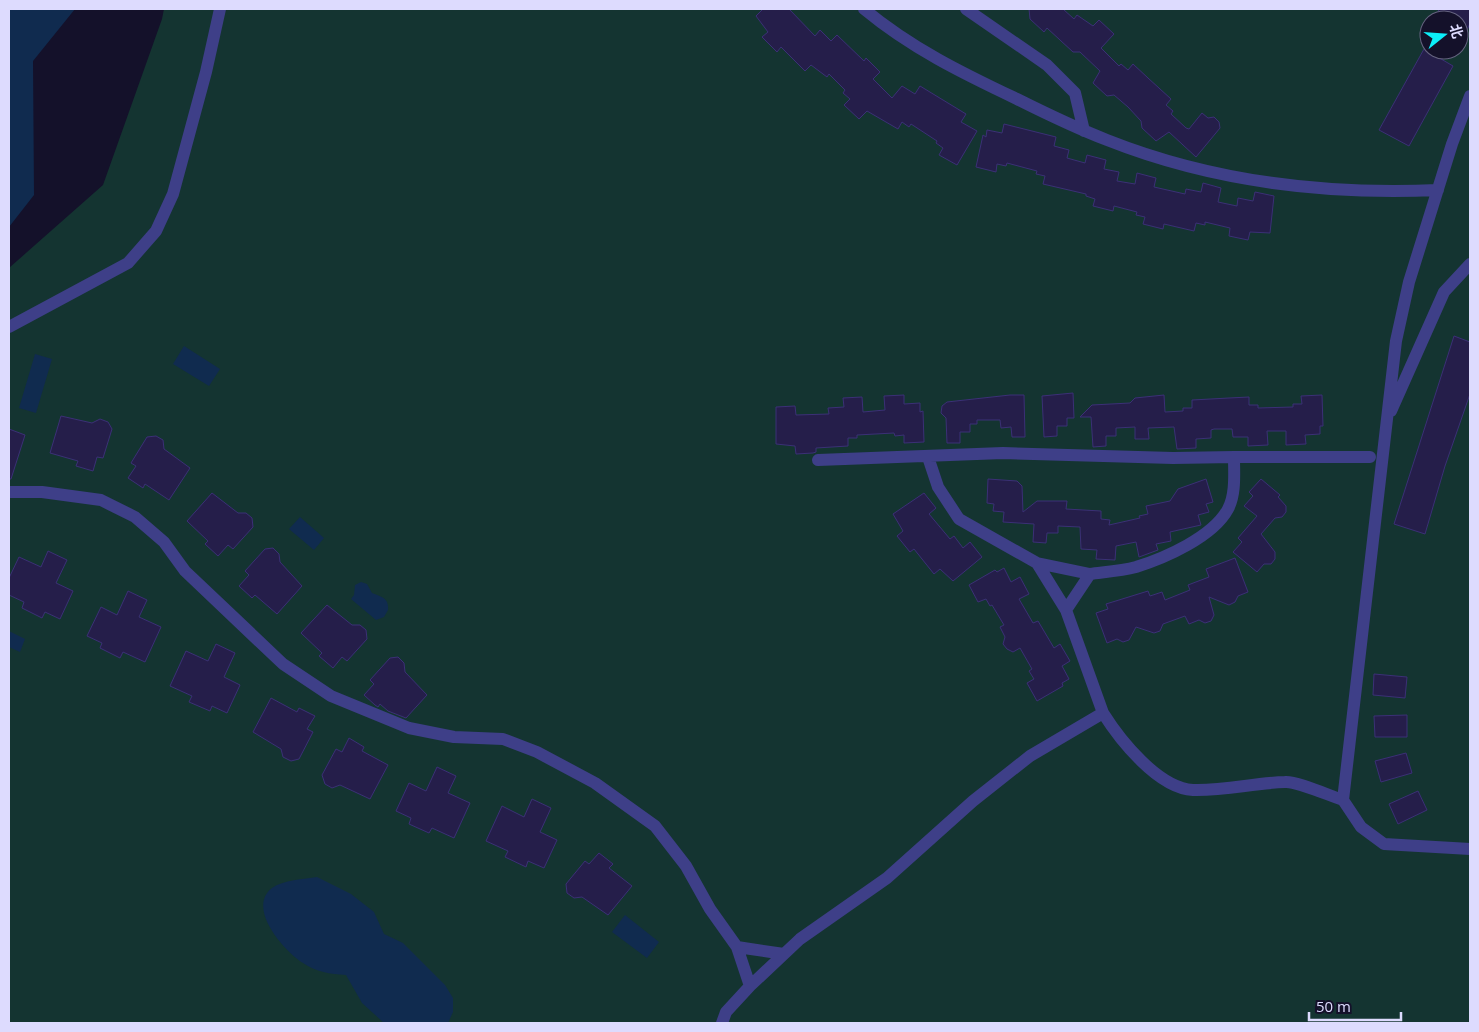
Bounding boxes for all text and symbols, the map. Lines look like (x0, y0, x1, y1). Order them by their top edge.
north arrow (1419, 10, 1469, 60)
text: 北 (1446, 22, 1468, 41)
scale bar (1309, 990, 1402, 1022)
text: 50 m (1316, 996, 1351, 1016)

